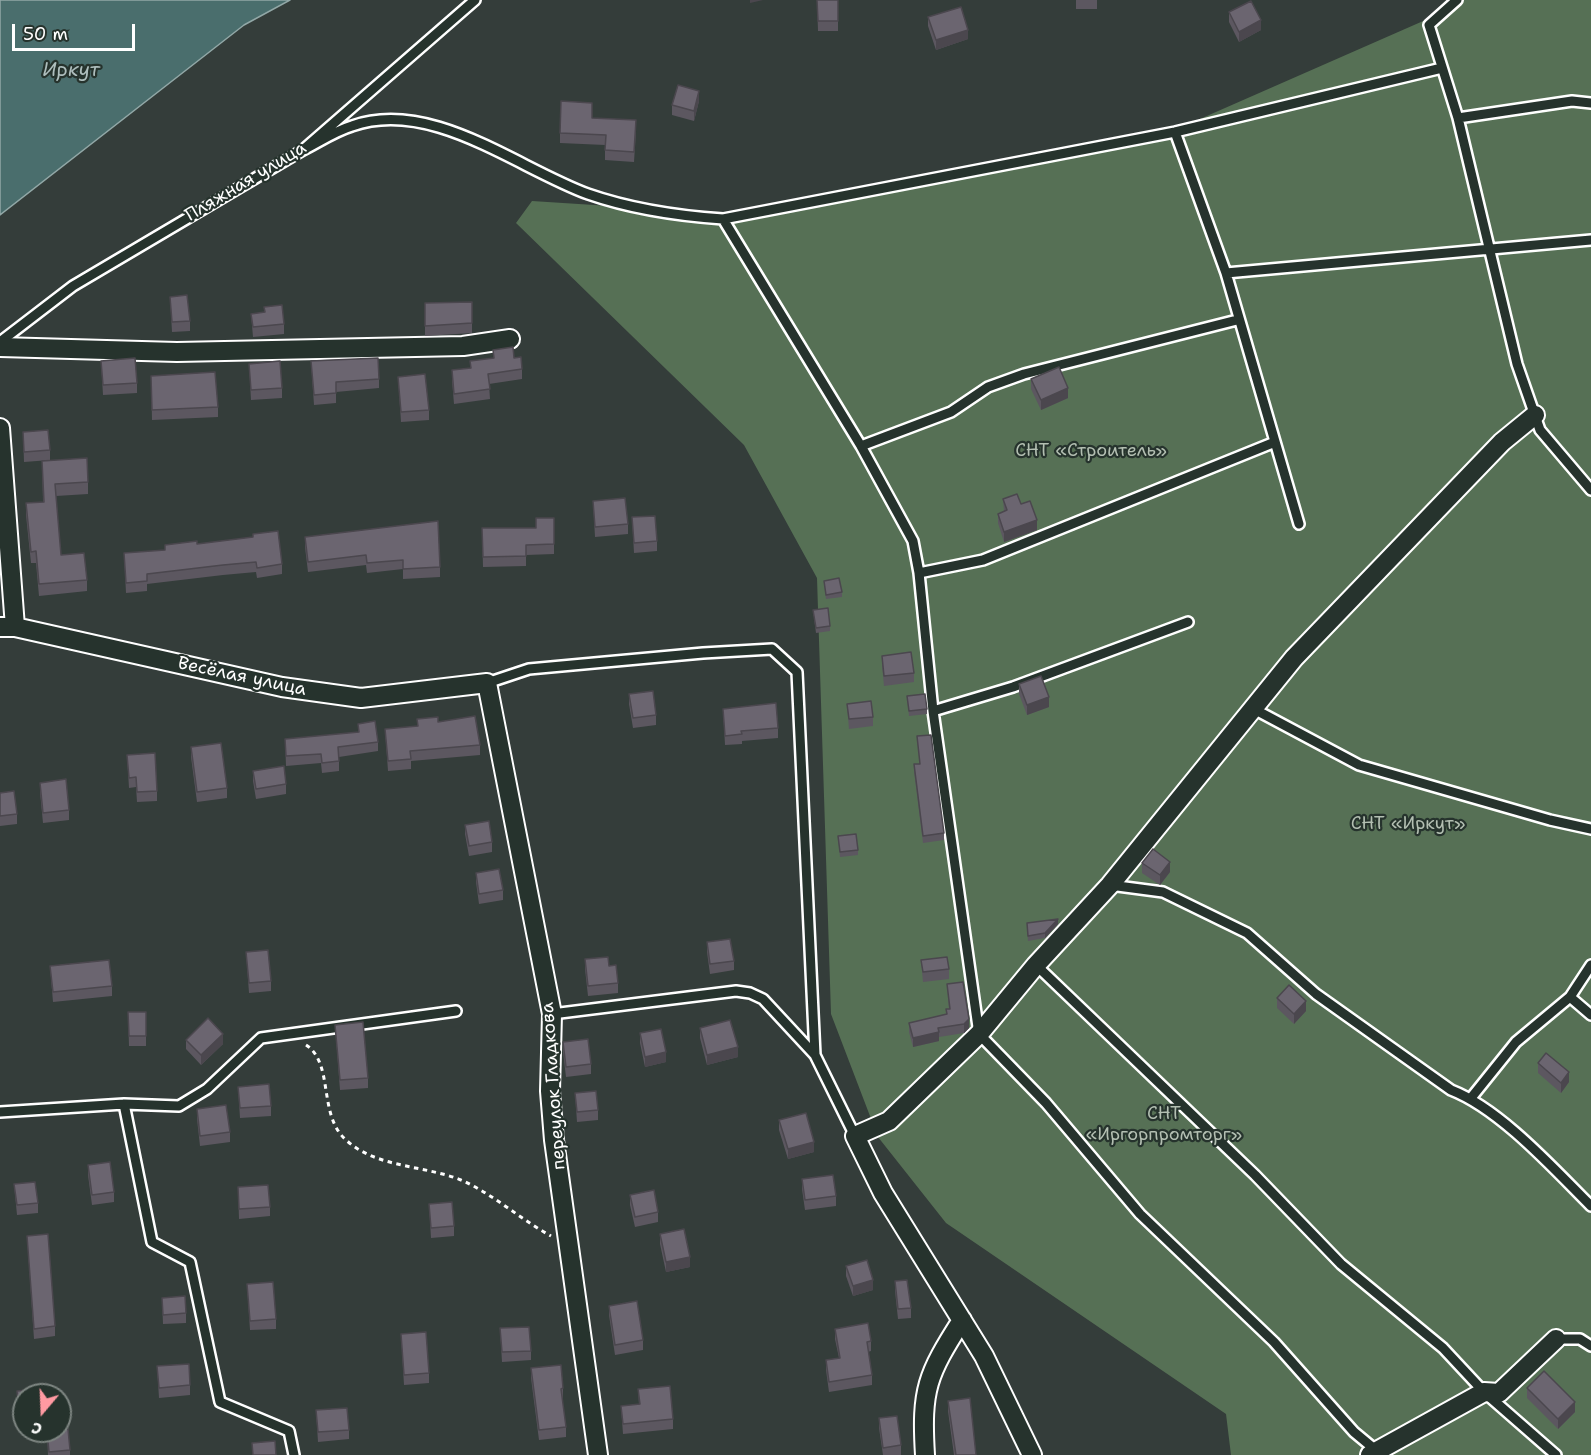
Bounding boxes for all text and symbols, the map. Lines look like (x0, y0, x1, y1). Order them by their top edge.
scale bar (15, 12, 138, 50)
text: 50 m (23, 22, 68, 46)
water label: Иркут (42, 59, 100, 83)
street label: Пляжная улица (182, 137, 310, 227)
park label: СНТ «Строитель» (1015, 440, 1167, 462)
street label: Весёлая улица (176, 653, 308, 701)
park label: СНТ «Иркут» (1351, 813, 1465, 835)
street label: переулок Гладкова (537, 1001, 571, 1171)
park label: СНТ «Иргорпромторг» (1086, 1103, 1242, 1146)
north arrow (12, 1383, 72, 1443)
text: С (29, 1417, 45, 1440)

